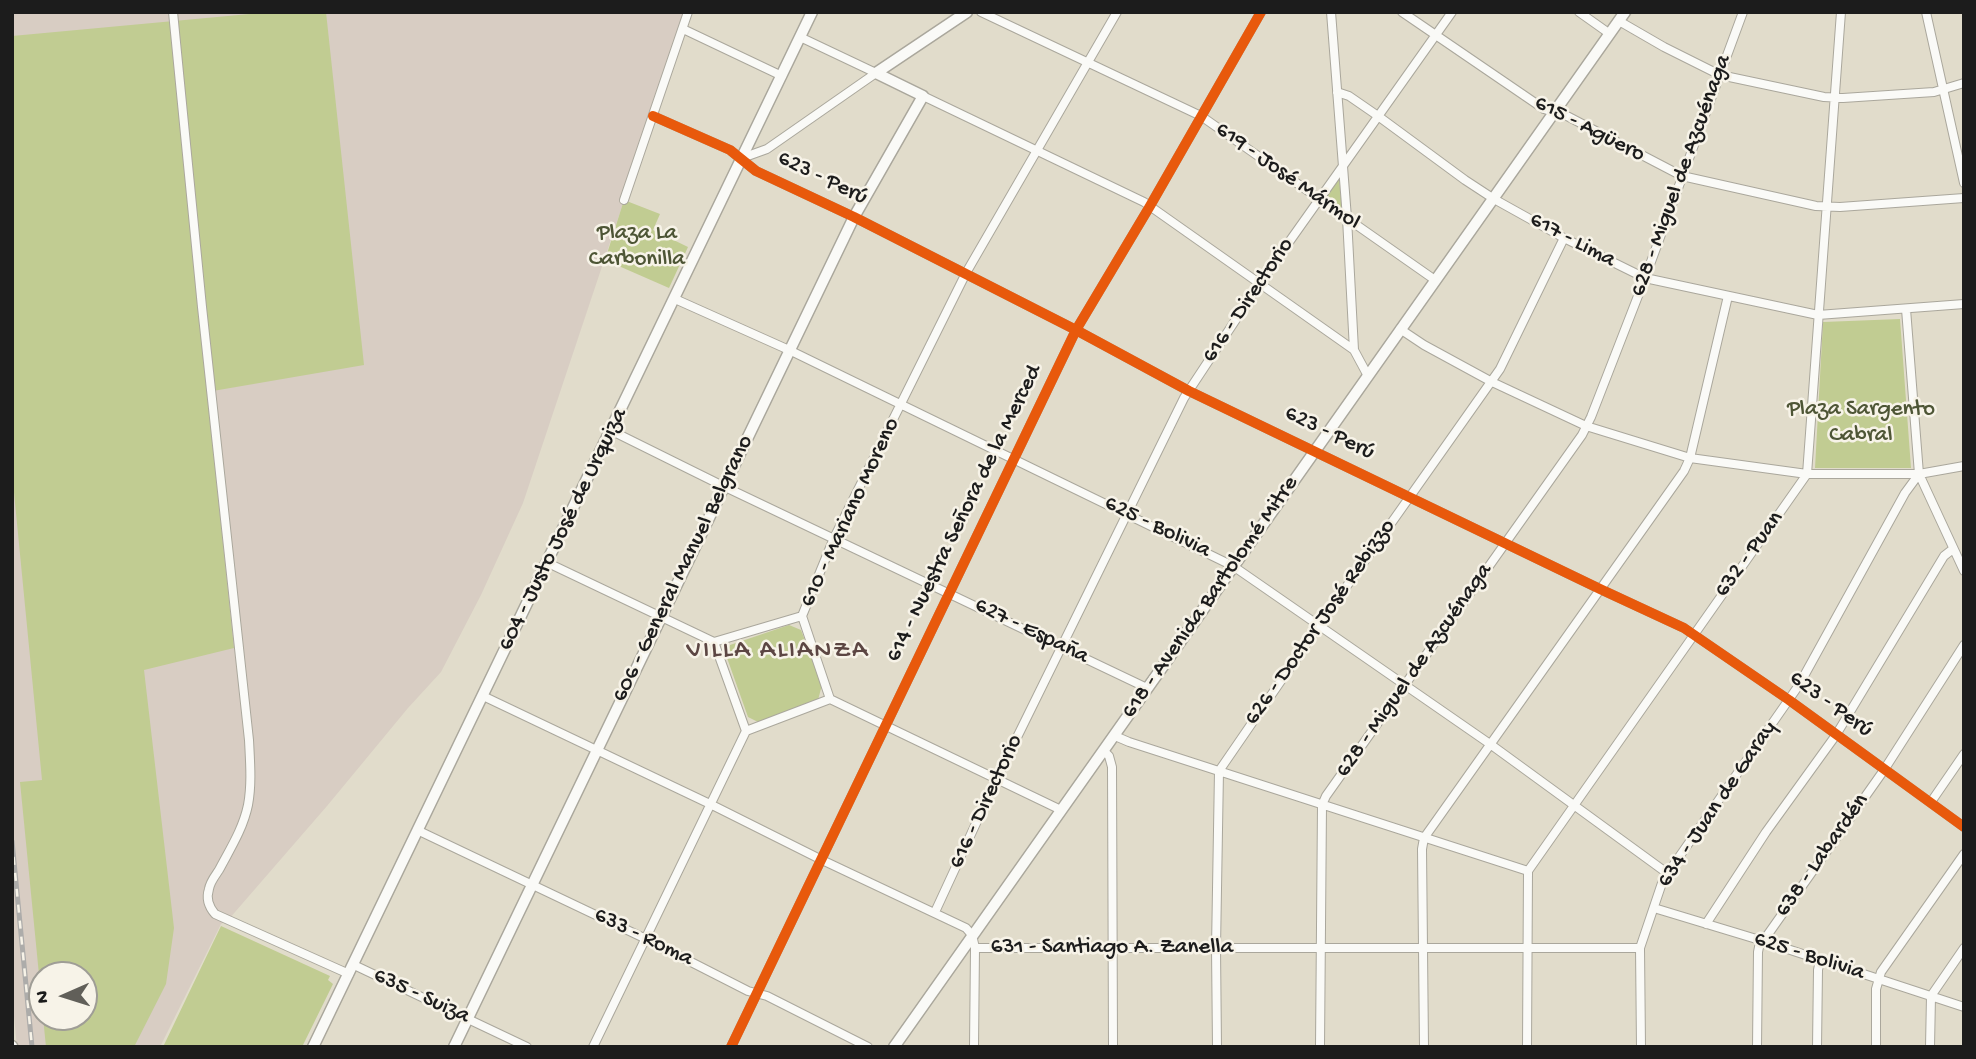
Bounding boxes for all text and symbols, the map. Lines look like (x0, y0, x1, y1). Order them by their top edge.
street label: 628 - Miguel de Azcuénaga (1625, 51, 1739, 301)
street label: 615 - Agüero (1529, 90, 1649, 170)
street label: 619 - José Mármol (1209, 117, 1365, 237)
street label: 623 - Perú (773, 145, 871, 213)
street label: 617 - Lima (1524, 207, 1620, 275)
park label: Plaza La Carbonilla (589, 220, 685, 274)
street label: 616 - Directorio (1197, 233, 1301, 369)
street label: 614 - Nuestra Señora de la Merced (881, 361, 1049, 667)
park label: Plaza Sargento Cabral (1787, 396, 1935, 450)
street label: 623 - Perú (1280, 400, 1378, 468)
street label: 604 - Justo José de Urquiza (493, 404, 635, 656)
street label: 610 - Mariano Moreno (795, 414, 907, 612)
street label: 606 - General Manuel Belgrano (607, 431, 761, 707)
street label: 618 - Avenida Bartolomé Mitre (1117, 471, 1305, 725)
street label: 625 - Bolivia (1099, 490, 1215, 566)
street label: 632 - Puan (1709, 506, 1791, 604)
street label: 626 - Doctor José Rebizzo (1239, 515, 1403, 731)
street label: 628 - Miguel de Azcuénaga (1330, 558, 1500, 784)
street label: 627 - España (969, 593, 1093, 671)
district label: VILLA ALIANZA (688, 636, 868, 668)
street label: 623 - Perú (1783, 665, 1877, 745)
street label: 634 - Juan de Garay (1652, 716, 1784, 894)
street label: 616 - Directorio (944, 730, 1030, 874)
street label: 638 - Labardén (1770, 789, 1876, 923)
street label: 633 - Roma (589, 902, 697, 974)
street label: 625 - Bolivia (1750, 926, 1868, 988)
street label: 631 - Santiago A. Zanella (991, 934, 1233, 962)
north arrow (28, 961, 98, 1031)
street label: 635 - Suiza (368, 963, 474, 1031)
text: N (32, 990, 55, 1004)

